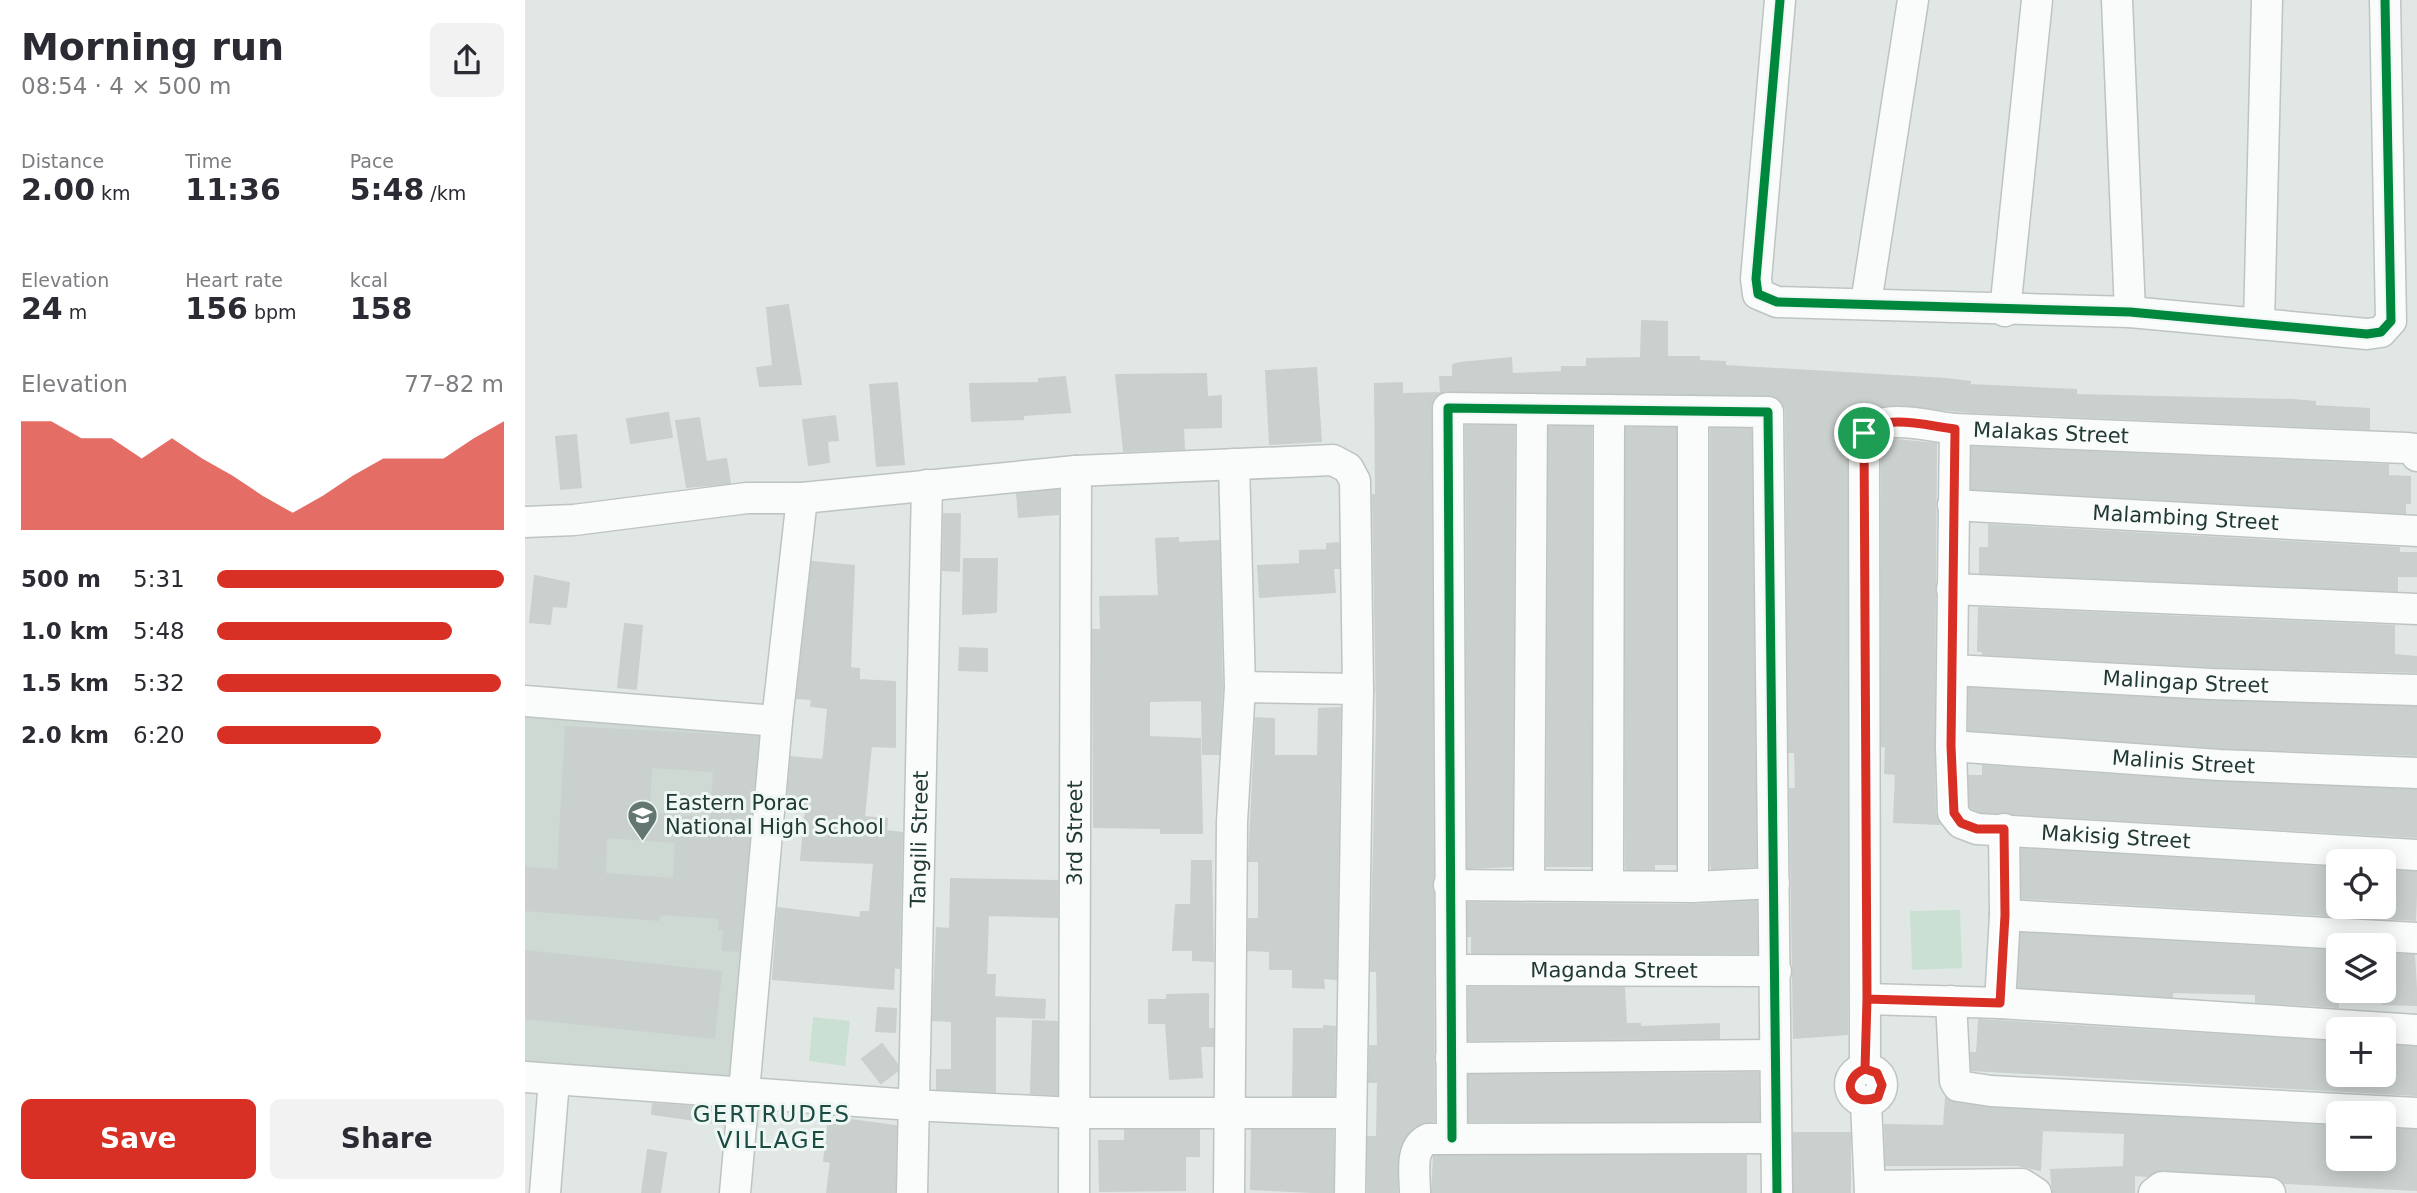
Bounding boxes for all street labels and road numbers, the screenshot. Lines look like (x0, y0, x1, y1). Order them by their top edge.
street label: Malakas Street (1973, 418, 2129, 448)
street label: Malambing Street (2092, 501, 2279, 535)
street label: Malingap Street (2102, 666, 2269, 698)
street label: Malinis Street (2111, 745, 2255, 778)
street label: Tangili Street (906, 770, 933, 909)
street label: 3rd Street (1063, 780, 1087, 886)
street label: Makisig Street (2040, 821, 2191, 854)
street label: Maganda Street (1530, 958, 1698, 983)

